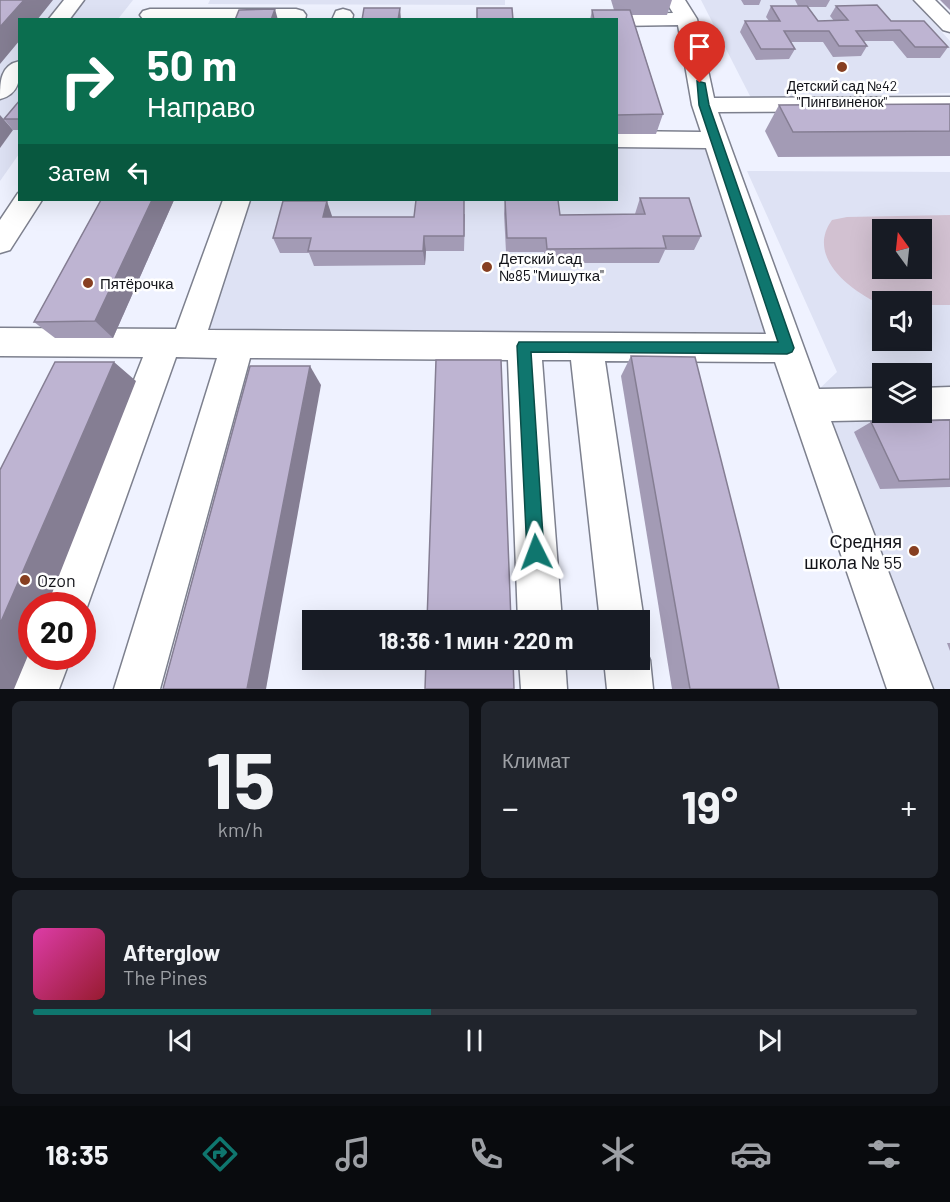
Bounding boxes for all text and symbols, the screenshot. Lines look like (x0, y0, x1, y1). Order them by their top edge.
pin (674, 21, 725, 83)
icon: arrive (683, 30, 716, 63)
text: 50 m (147, 39, 237, 89)
icon: right (48, 42, 126, 120)
marker: Детский сад №42 "Пингвиненок" (835, 60, 849, 74)
place label: Детский сад №42 "Пингвиненок" (787, 77, 897, 110)
text: Направо (147, 90, 255, 122)
icon: left (122, 156, 155, 189)
text: Затем (48, 159, 110, 185)
north arrow (872, 219, 932, 279)
map controls (872, 219, 932, 423)
place label: Детский сад №85 "Мишутка" (499, 249, 604, 284)
marker: Детский сад №85 "Мишутка" (480, 260, 494, 274)
place label: Пятёрочка (100, 274, 174, 292)
marker: Пятёрочка (81, 276, 95, 290)
button: sound (872, 291, 932, 351)
button: layers (872, 363, 932, 423)
position arrow (504, 520, 568, 584)
place label: Средняя школа № 55 (804, 530, 902, 573)
marker: Средняя школа № 55 (907, 544, 921, 558)
place label: Ozon (37, 569, 76, 591)
marker: Ozon (18, 573, 32, 587)
speed limit sign: 20 (18, 592, 96, 670)
text: 18:36 · 1 мин · 220 m (379, 627, 573, 653)
text: 15 (206, 731, 275, 825)
text: Климат (502, 748, 570, 772)
text: 19° (681, 779, 738, 833)
text: − (502, 787, 519, 827)
text: + (901, 787, 917, 827)
text: km/h (218, 817, 263, 841)
text: Afterglow (123, 939, 220, 965)
text: The Pines (123, 965, 207, 989)
icon: previous (164, 1024, 197, 1057)
icon: pause (458, 1024, 491, 1057)
icon: next (753, 1024, 786, 1057)
icon: directions (199, 1133, 241, 1175)
icon: music (332, 1133, 374, 1175)
icon: phone (465, 1133, 507, 1175)
icon: climate (597, 1133, 639, 1175)
icon: car (730, 1133, 772, 1175)
icon: filters (863, 1133, 905, 1175)
text: 18:35 (45, 1138, 108, 1170)

